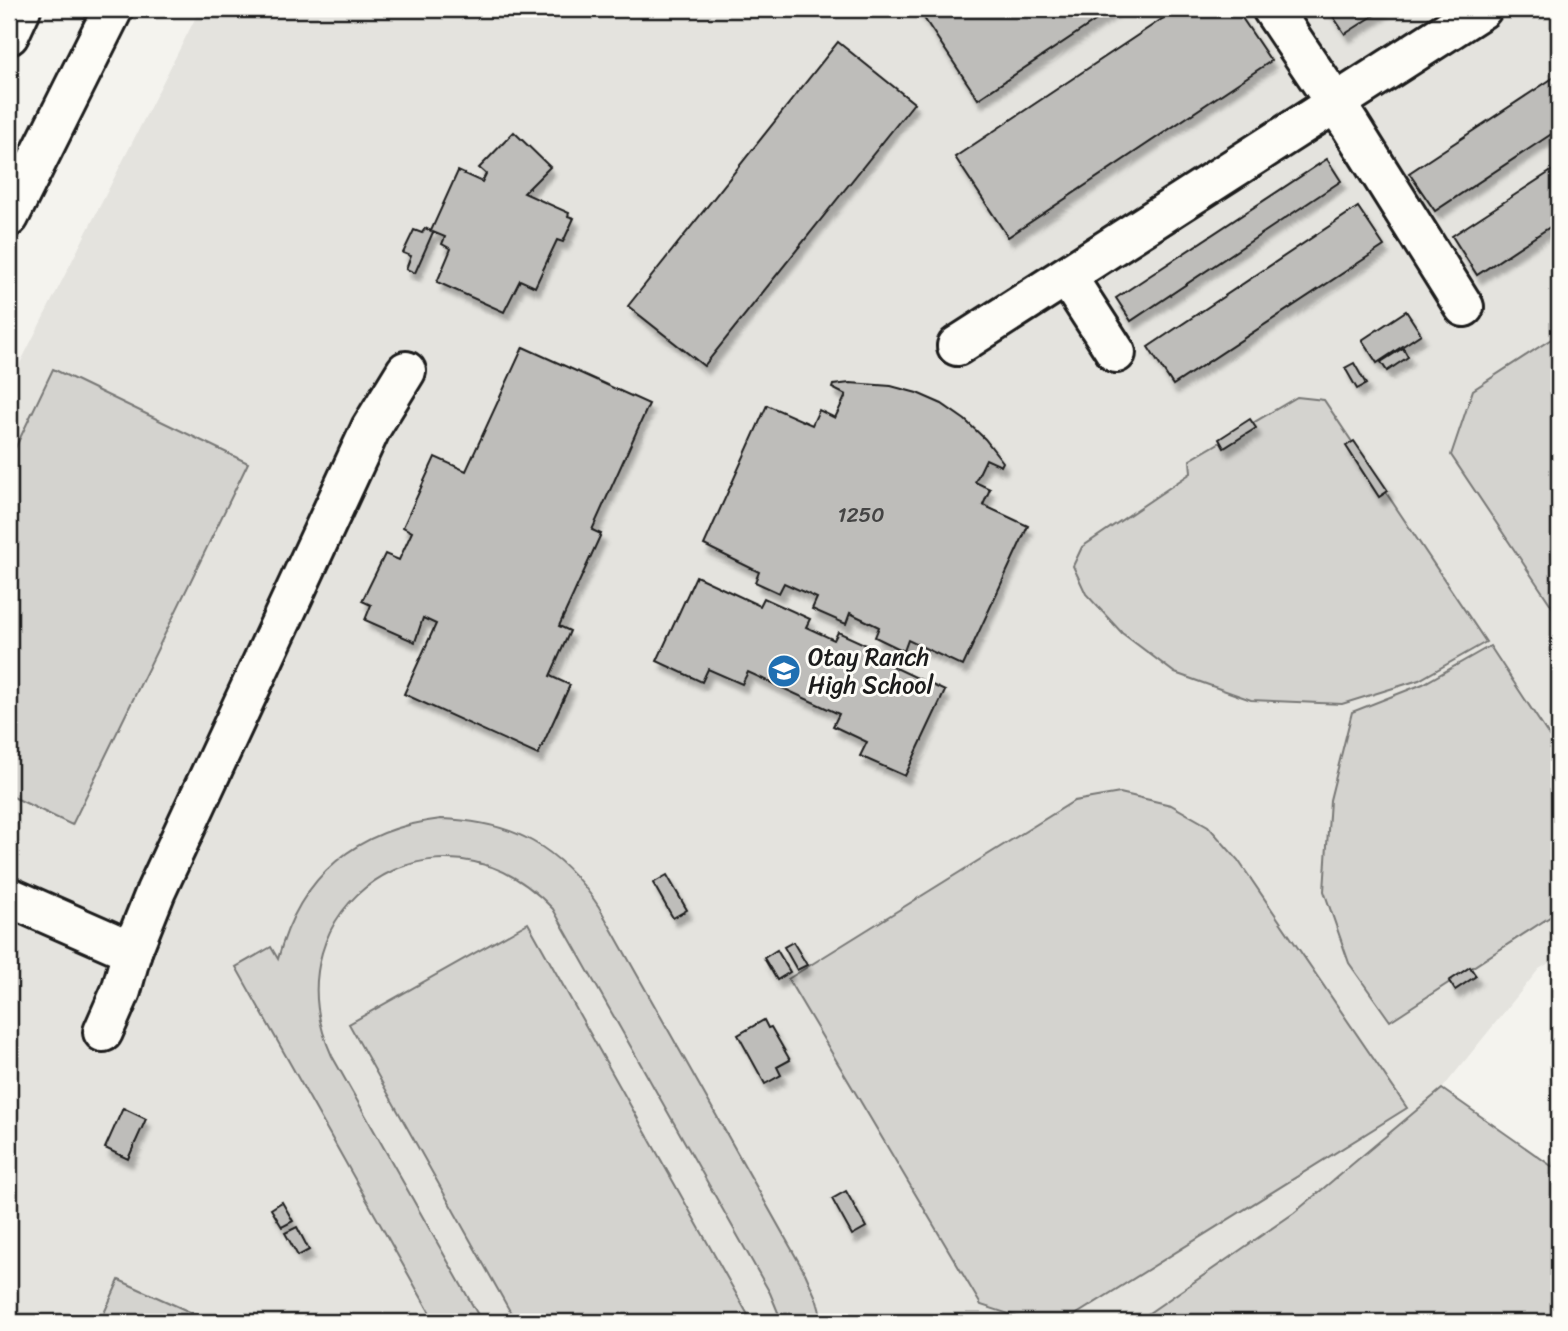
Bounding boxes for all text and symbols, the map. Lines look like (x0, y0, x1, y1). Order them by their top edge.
house number: 1250 (837, 496, 885, 534)
place label: Otay Ranch High School (808, 636, 935, 706)
school or university icon: Otay Ranch High School (765, 652, 803, 690)

